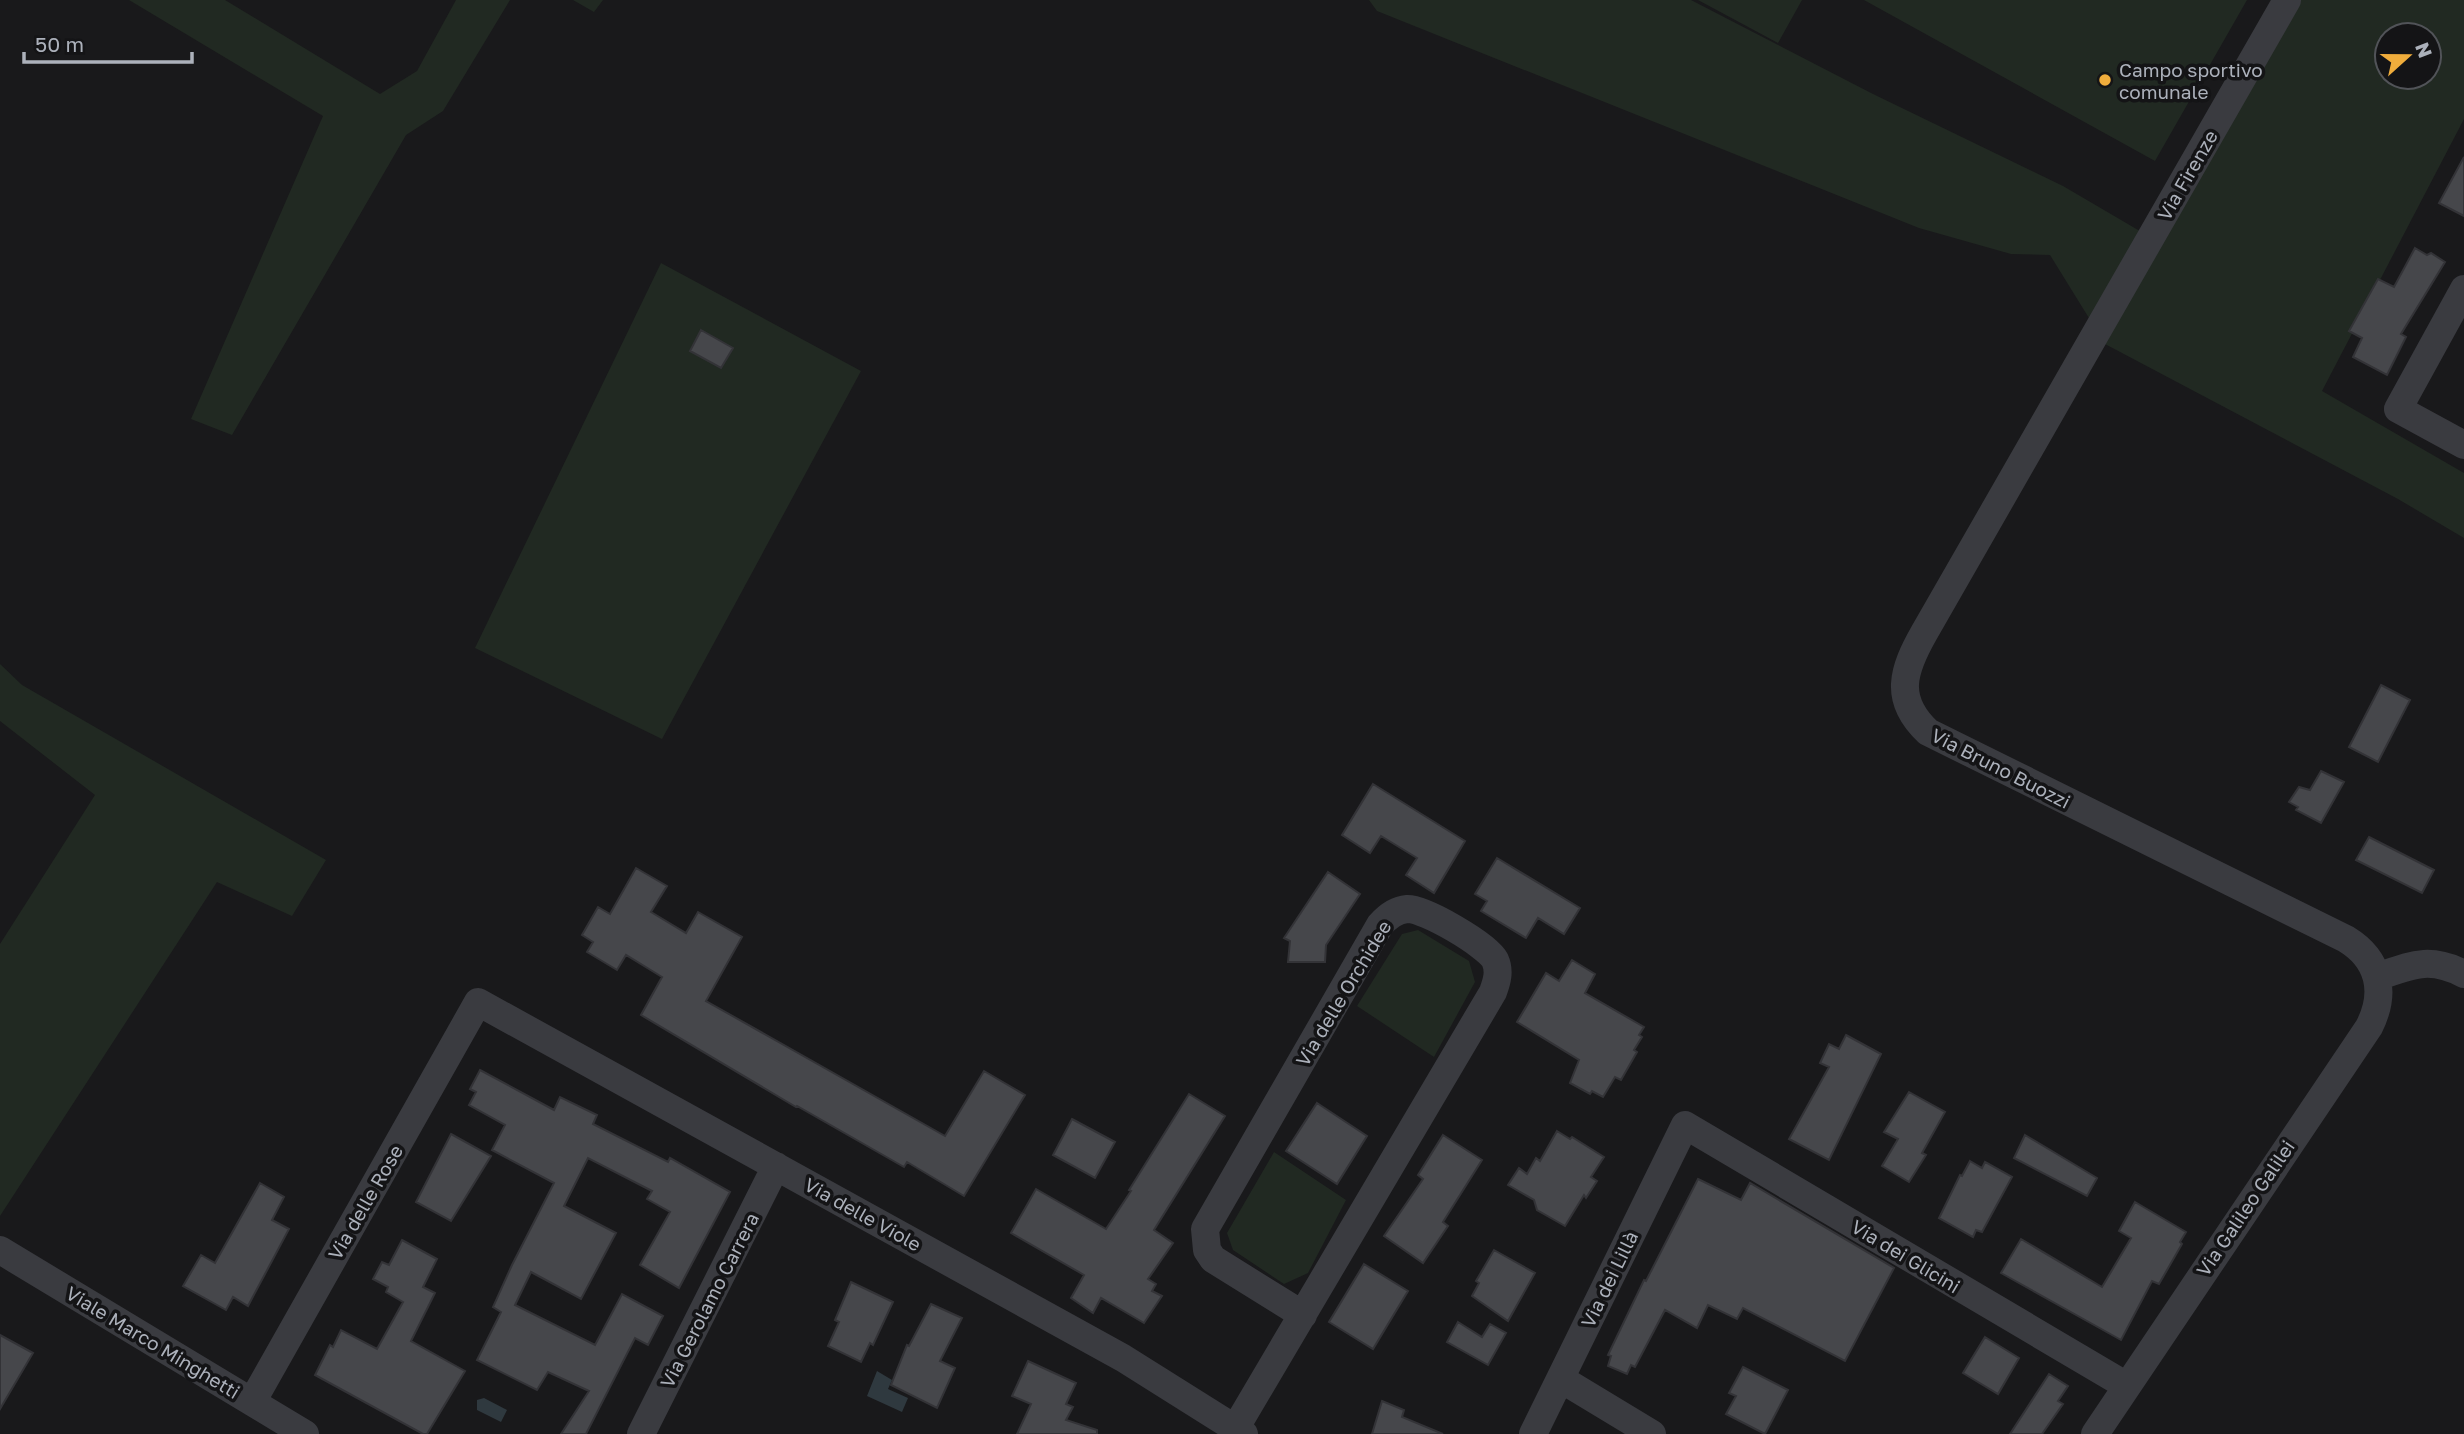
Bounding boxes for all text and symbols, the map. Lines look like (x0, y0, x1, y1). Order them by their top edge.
scale bar (24, 21, 192, 65)
north arrow (2373, 21, 2443, 91)
text: 50 m (35, 31, 84, 57)
text: N (2411, 39, 2438, 61)
place label: Campo sportivo comunale (2119, 58, 2263, 103)
marker: Campo sportivo comunale (2097, 72, 2113, 88)
street label: Via Firenze (2152, 126, 2222, 224)
street label: Via Bruno Buozzi (1928, 723, 2074, 813)
street label: Via delle Orchidee (1290, 916, 1396, 1070)
street label: Via Galileo Galilei (2191, 1136, 2299, 1280)
street label: Via delle Rose (323, 1140, 407, 1264)
street label: Via delle Viole (801, 1172, 925, 1256)
street label: Via Gerolamo Carrera (655, 1209, 763, 1391)
street label: Via dei Glicini (1848, 1215, 1964, 1297)
street label: Via dei Lillà (1576, 1227, 1642, 1331)
street label: Viale Marco Minghetti (62, 1281, 244, 1403)

